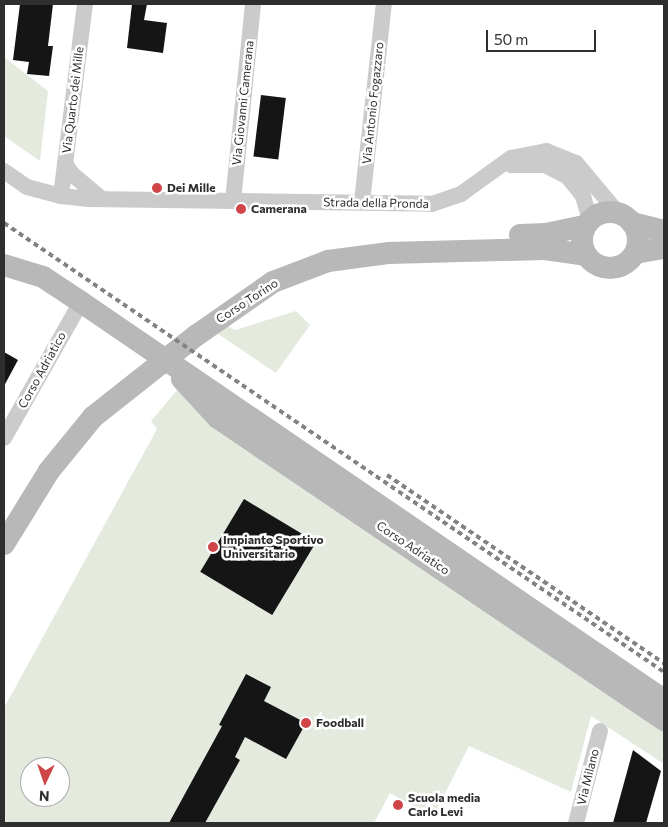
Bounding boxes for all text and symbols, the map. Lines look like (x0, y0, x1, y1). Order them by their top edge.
scale bar (488, 20, 598, 52)
text: 50 m (494, 30, 528, 48)
street label: Via Giovanni Camerana (229, 40, 257, 166)
street label: Via Antonio Fogazzaro (359, 41, 387, 165)
street label: Via Quarto dei Mille (59, 46, 87, 154)
place label: Dei Mille (167, 181, 216, 195)
marker: Dei Mille (151, 182, 163, 194)
street label: Strada della Pronda (323, 195, 429, 211)
place label: Camerana (251, 202, 307, 216)
marker: Camerana (235, 203, 247, 215)
street label: Corso Torino (213, 276, 281, 326)
street label: Corso Adriatico (15, 329, 69, 411)
street label: Corso Adriatico (374, 518, 452, 578)
place label: Impianto Sportivo Universitario (223, 533, 324, 561)
marker: Impianto Sportivo Universitario (207, 541, 219, 553)
place label: Foodball (316, 716, 364, 730)
marker: Foodball (300, 717, 312, 729)
street label: Via Milano (574, 747, 602, 807)
north arrow (20, 757, 70, 807)
text: N (39, 788, 50, 805)
place label: Scuola media Carlo Levi (408, 791, 480, 819)
marker: Scuola media Carlo Levi (392, 799, 404, 811)

